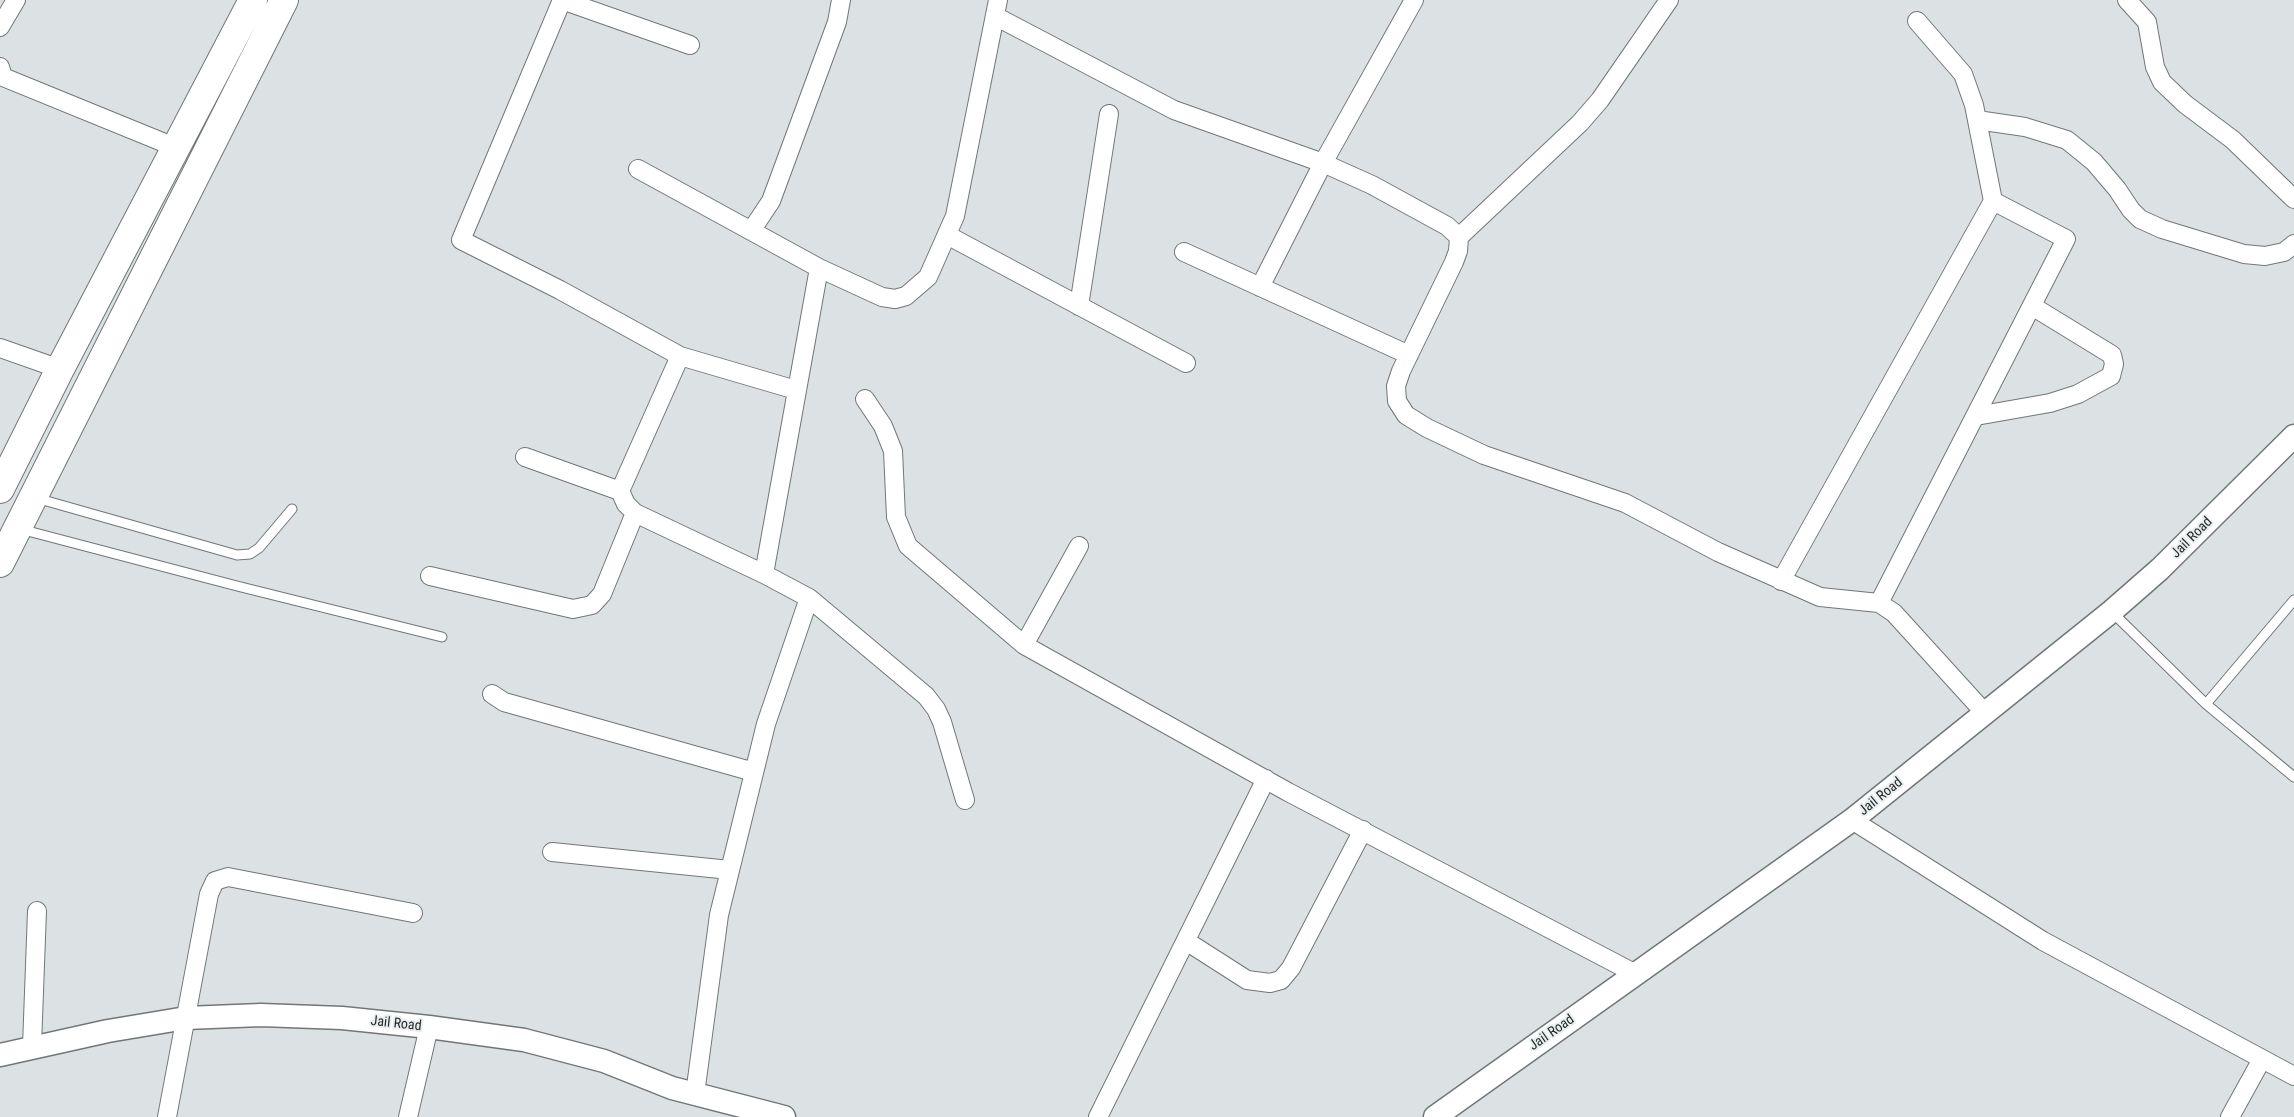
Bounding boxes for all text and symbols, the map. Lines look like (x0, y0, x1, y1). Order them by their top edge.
street label: Jail Road (2168, 514, 2216, 562)
street label: Jail Road (1856, 774, 1906, 820)
street label: Jail Road (1526, 1011, 1578, 1055)
street label: Jail Road (370, 1013, 422, 1035)

